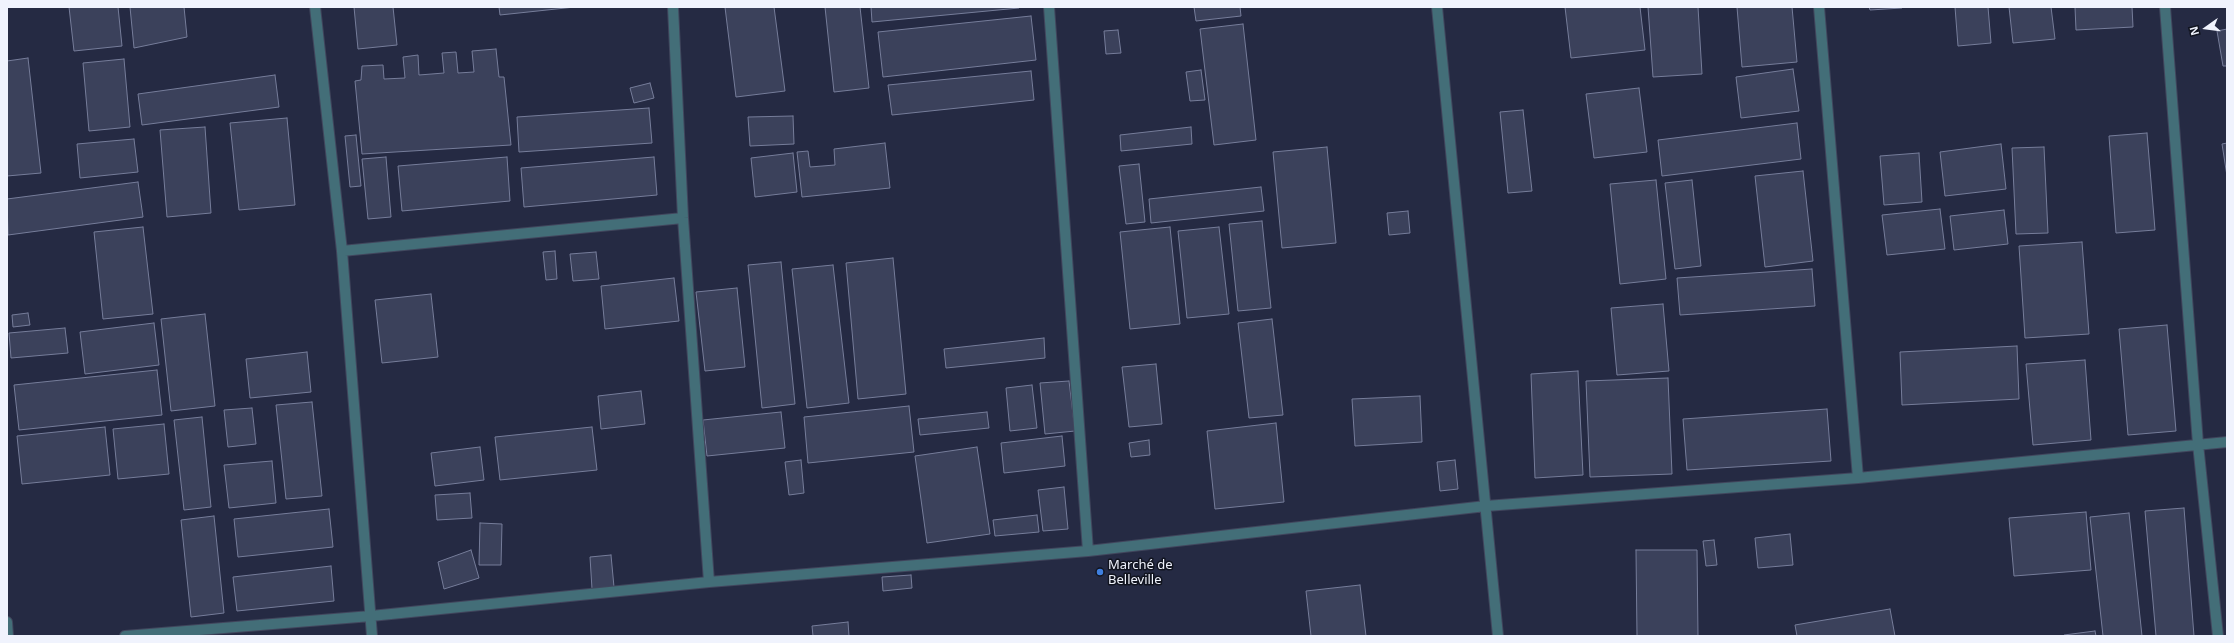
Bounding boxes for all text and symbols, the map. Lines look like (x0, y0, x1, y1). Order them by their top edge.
north arrow (2186, 8, 2226, 48)
text: N (2186, 25, 2202, 37)
place label: Marché de Belleville (1108, 557, 1173, 588)
marker: Marché de Belleville (1095, 567, 1105, 577)

